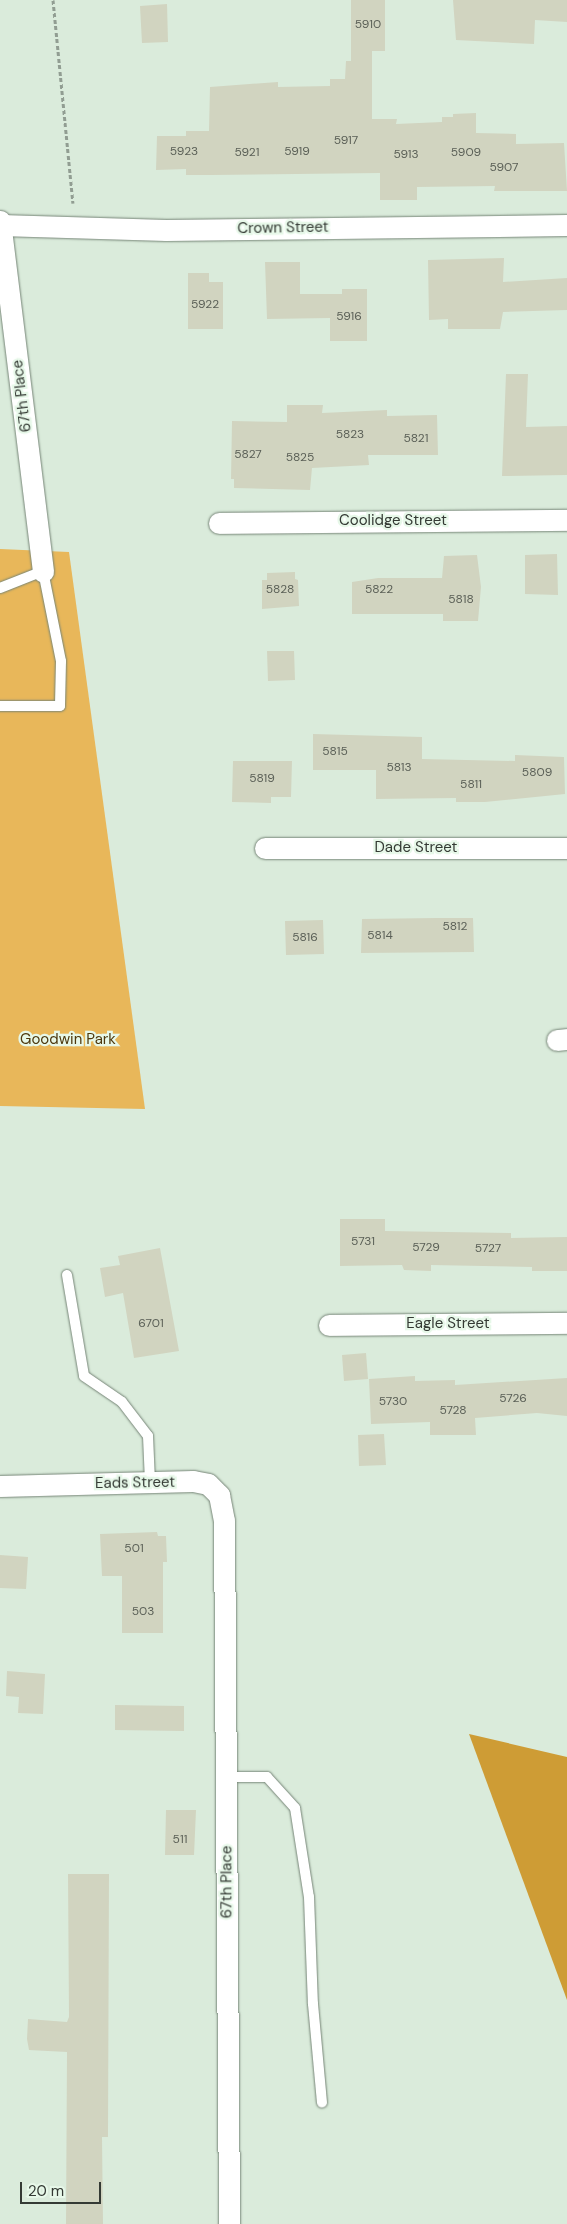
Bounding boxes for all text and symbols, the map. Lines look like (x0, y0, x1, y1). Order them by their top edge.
house number: 5910 (355, 18, 381, 32)
house number: 5917 (334, 134, 358, 148)
house number: 5923 (170, 145, 198, 159)
house number: 5919 (284, 145, 310, 159)
house number: 5921 (235, 146, 259, 160)
house number: 5909 (451, 146, 481, 160)
house number: 5913 (393, 148, 419, 162)
house number: 5907 (490, 161, 518, 175)
street label: Crown Street (237, 218, 329, 238)
house number: 5922 (191, 298, 219, 312)
house number: 5916 (336, 310, 362, 324)
street label: 67th Place (9, 359, 35, 433)
house number: 5823 (336, 428, 364, 442)
house number: 5821 (403, 432, 429, 446)
house number: 5827 (234, 448, 262, 462)
house number: 5825 (286, 451, 314, 465)
street label: Coolidge Street (339, 512, 447, 530)
house number: 5828 (266, 583, 294, 597)
house number: 5822 (365, 583, 393, 597)
house number: 5818 (448, 593, 474, 607)
house number: 5815 (322, 745, 348, 759)
house number: 5813 (386, 761, 412, 775)
house number: 5809 (522, 766, 552, 780)
house number: 5819 (249, 772, 275, 786)
house number: 5811 (460, 778, 482, 792)
street label: Dade Street (375, 839, 457, 857)
house number: 5812 (442, 920, 468, 934)
house number: 5814 (367, 929, 393, 943)
house number: 5816 (292, 931, 318, 945)
park label: Goodwin Park (20, 1031, 116, 1049)
house number: 5731 (351, 1235, 375, 1249)
house number: 5729 (412, 1241, 440, 1255)
house number: 5727 (475, 1242, 501, 1256)
street label: Eagle Street (406, 1315, 490, 1333)
house number: 6701 (138, 1317, 164, 1331)
house number: 5726 (499, 1392, 527, 1406)
house number: 5730 (379, 1395, 407, 1409)
house number: 5728 (439, 1404, 467, 1418)
street label: Eads Street (95, 1473, 175, 1493)
house number: 501 (124, 1542, 144, 1556)
house number: 503 (132, 1605, 154, 1619)
house number: 511 (173, 1833, 187, 1847)
street label: 67th Place (218, 1846, 236, 1918)
scale bar (22, 2172, 104, 2204)
text: 20 m (28, 2181, 64, 2201)

